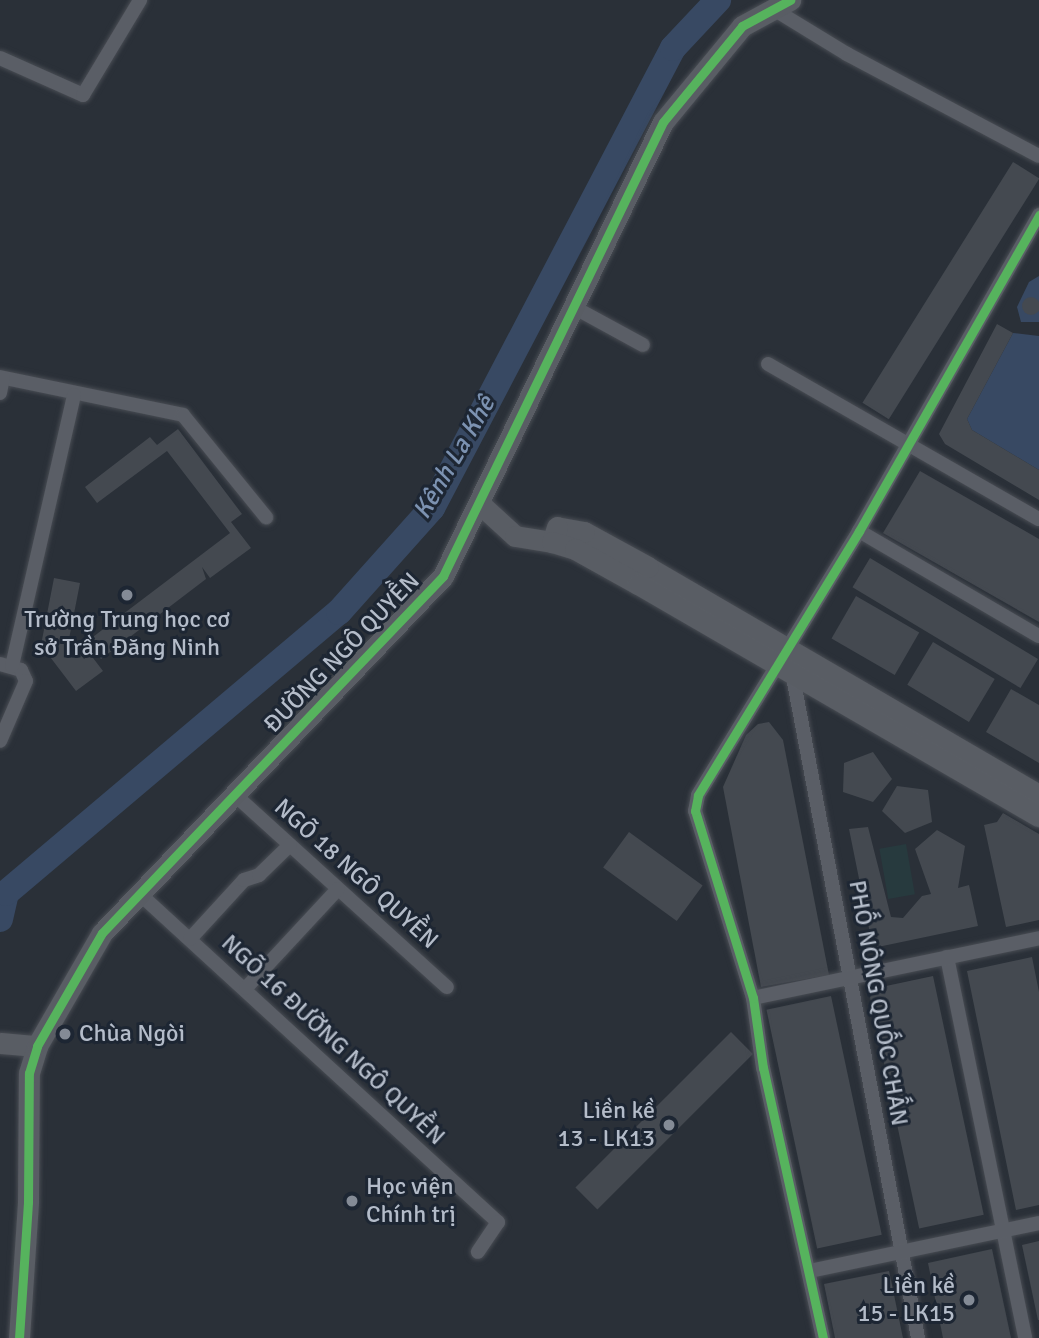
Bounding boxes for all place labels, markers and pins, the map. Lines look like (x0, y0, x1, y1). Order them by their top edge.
marker: Trường Trung học cơ sở Trần Đăng Ninh (119, 587, 135, 603)
place label: Trường Trung học cơ sở Trần Đăng Ninh (24, 606, 230, 662)
place label: Chùa Ngòi (79, 1020, 185, 1048)
marker: Chùa Ngòi (57, 1026, 73, 1042)
place label: Liền kề 13 - LK13 (558, 1097, 655, 1153)
marker: Liền kề 13 - LK13 (661, 1117, 677, 1133)
place label: Học viện Chính trị (366, 1173, 456, 1229)
marker: Học viện Chính trị (344, 1193, 360, 1209)
place label: Liền kề 15 - LK15 (858, 1272, 955, 1328)
marker: Liền kề 15 - LK15 (961, 1292, 977, 1308)

